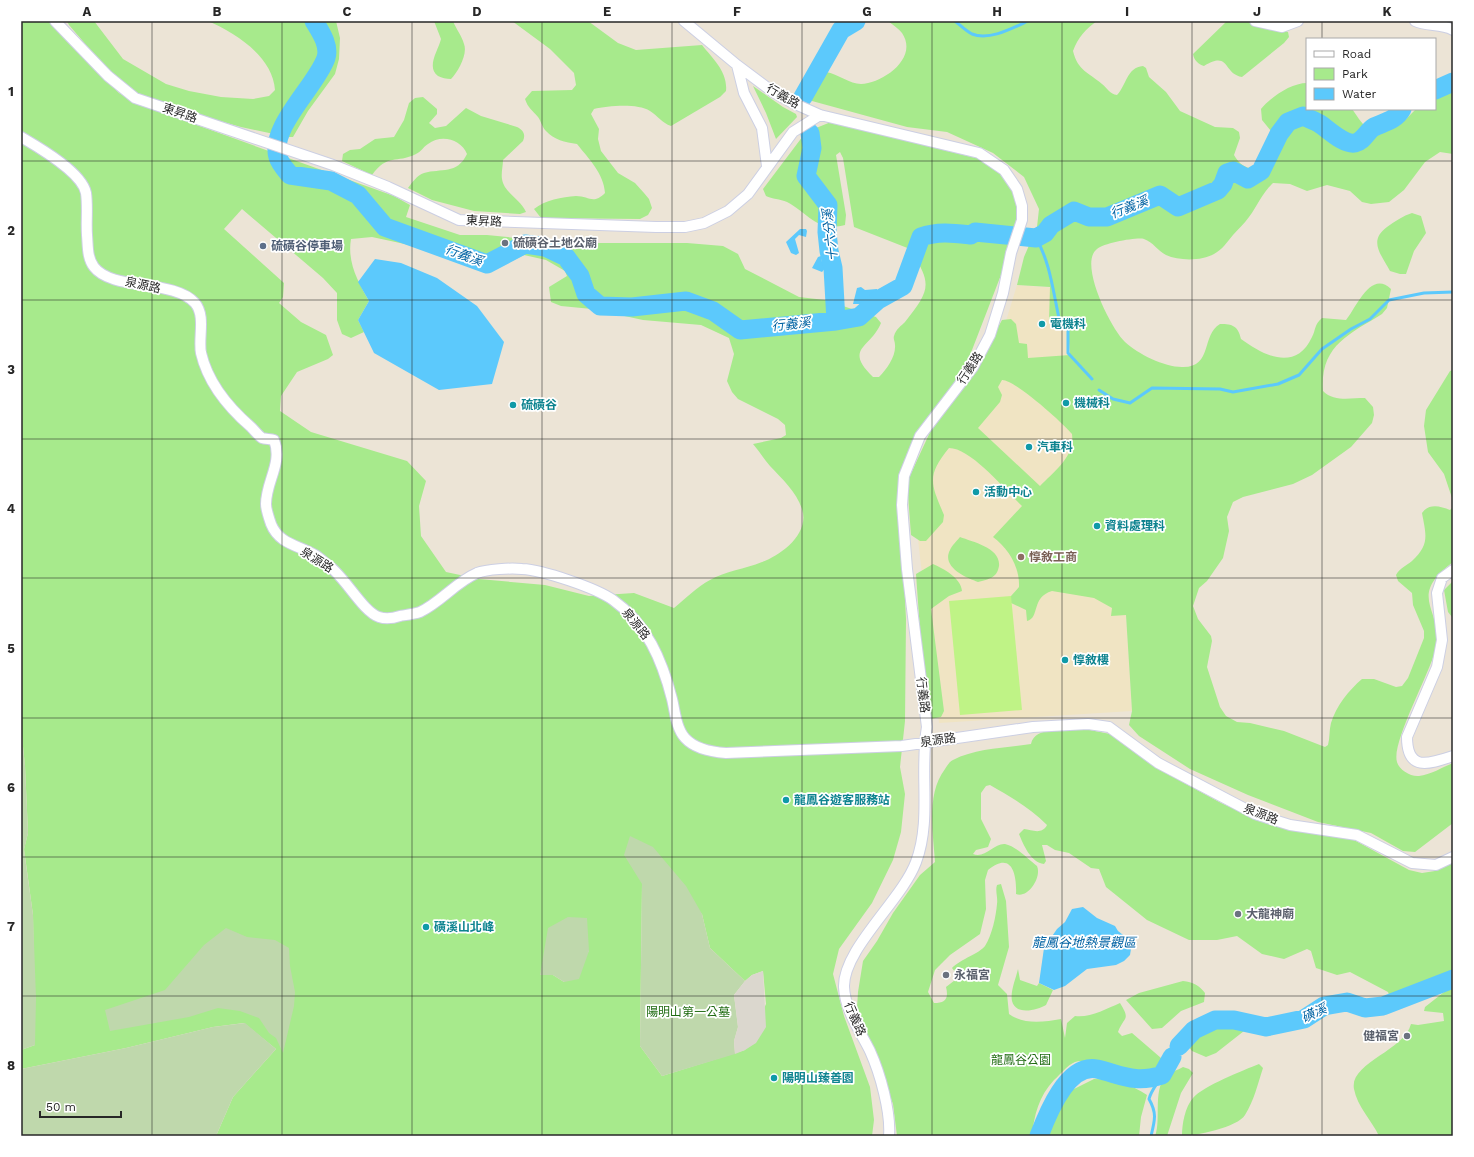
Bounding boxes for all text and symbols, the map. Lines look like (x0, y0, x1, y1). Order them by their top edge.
text: A (83, 4, 92, 19)
text: B (213, 4, 222, 19)
text: C (343, 4, 352, 19)
text: D (472, 4, 482, 19)
text: E (603, 4, 611, 19)
text: F (733, 4, 741, 19)
text: G (862, 4, 872, 19)
text: H (992, 4, 1002, 19)
text: I (1125, 4, 1129, 19)
text: J (1253, 4, 1261, 19)
text: K (1382, 4, 1392, 19)
legend (1306, 38, 1436, 110)
text: Road (1342, 47, 1371, 61)
text: Park (1342, 67, 1368, 81)
street label: 行義路 (764, 81, 802, 111)
text: 1 (8, 84, 14, 99)
text: Water (1342, 87, 1377, 101)
street label: 東昇路 (161, 101, 199, 125)
water label: 行義溪 (1108, 192, 1152, 221)
water label: 十六分溪 (820, 206, 840, 262)
street label: 東昇路 (466, 213, 502, 229)
text: 2 (7, 223, 15, 238)
place label: 硫磺谷土地公廟 (513, 236, 597, 250)
marker: 硫磺谷土地公廟 (500, 238, 510, 248)
place label: 硫磺谷停車場 (271, 239, 343, 253)
marker: 硫磺谷停車場 (258, 241, 268, 251)
water label: 行義溪 (443, 241, 487, 269)
street label: 泉源路 (124, 274, 162, 296)
water label: 行義溪 (771, 314, 813, 333)
place label: 電機科 (1050, 317, 1086, 331)
marker: 電機科 (1037, 319, 1047, 329)
street label: 行義路 (954, 349, 986, 387)
text: 3 (7, 362, 15, 377)
place label: 機械科 (1074, 396, 1110, 410)
place label: 硫磺谷 (521, 398, 557, 412)
marker: 機械科 (1061, 398, 1071, 408)
marker: 硫磺谷 (508, 400, 518, 410)
place label: 汽車科 (1037, 440, 1073, 454)
marker: 汽車科 (1024, 442, 1034, 452)
place label: 活動中心 (984, 485, 1032, 499)
marker: 活動中心 (971, 487, 981, 497)
text: 4 (7, 501, 16, 516)
place label: 資料處理科 (1105, 519, 1165, 533)
marker: 資料處理科 (1092, 521, 1102, 531)
street label: 泉源路 (298, 545, 336, 575)
place label: 惇敘工商 (1029, 550, 1077, 564)
marker: 惇敘工商 (1016, 552, 1026, 562)
street label: 泉源路 (619, 606, 653, 642)
text: 5 (7, 641, 15, 656)
place label: 惇敘樓 (1073, 653, 1109, 667)
marker: 惇敘樓 (1060, 655, 1070, 665)
street label: 行義路 (914, 676, 932, 714)
street label: 泉源路 (919, 731, 957, 749)
text: 6 (7, 780, 15, 795)
place label: 龍鳳谷遊客服務站 (794, 793, 890, 807)
marker: 龍鳳谷遊客服務站 (781, 795, 791, 805)
street label: 泉源路 (1242, 801, 1280, 827)
place label: 大龍神廟 (1246, 907, 1294, 921)
marker: 大龍神廟 (1233, 909, 1243, 919)
text: 7 (7, 919, 15, 934)
place label: 磺溪山北峰 (434, 920, 494, 934)
marker: 磺溪山北峰 (421, 922, 431, 932)
water label: 龍鳳谷地熱景觀區 (1032, 935, 1138, 950)
place label: 永福宮 (954, 968, 990, 982)
marker: 永福宮 (941, 970, 951, 980)
street label: 行義路 (842, 1000, 868, 1038)
water label: 磺溪 (1299, 1000, 1331, 1025)
park label: 陽明山第一公墓 (646, 1005, 730, 1019)
place label: 健福宮 (1363, 1029, 1399, 1043)
marker: 健福宮 (1402, 1031, 1412, 1041)
park label: 龍鳳谷公園 (991, 1053, 1051, 1067)
text: 8 (7, 1058, 15, 1073)
place label: 陽明山臻善園 (782, 1071, 854, 1085)
marker: 陽明山臻善園 (769, 1073, 779, 1083)
scale bar (40, 1093, 121, 1119)
text: 50 m (46, 1100, 76, 1114)

